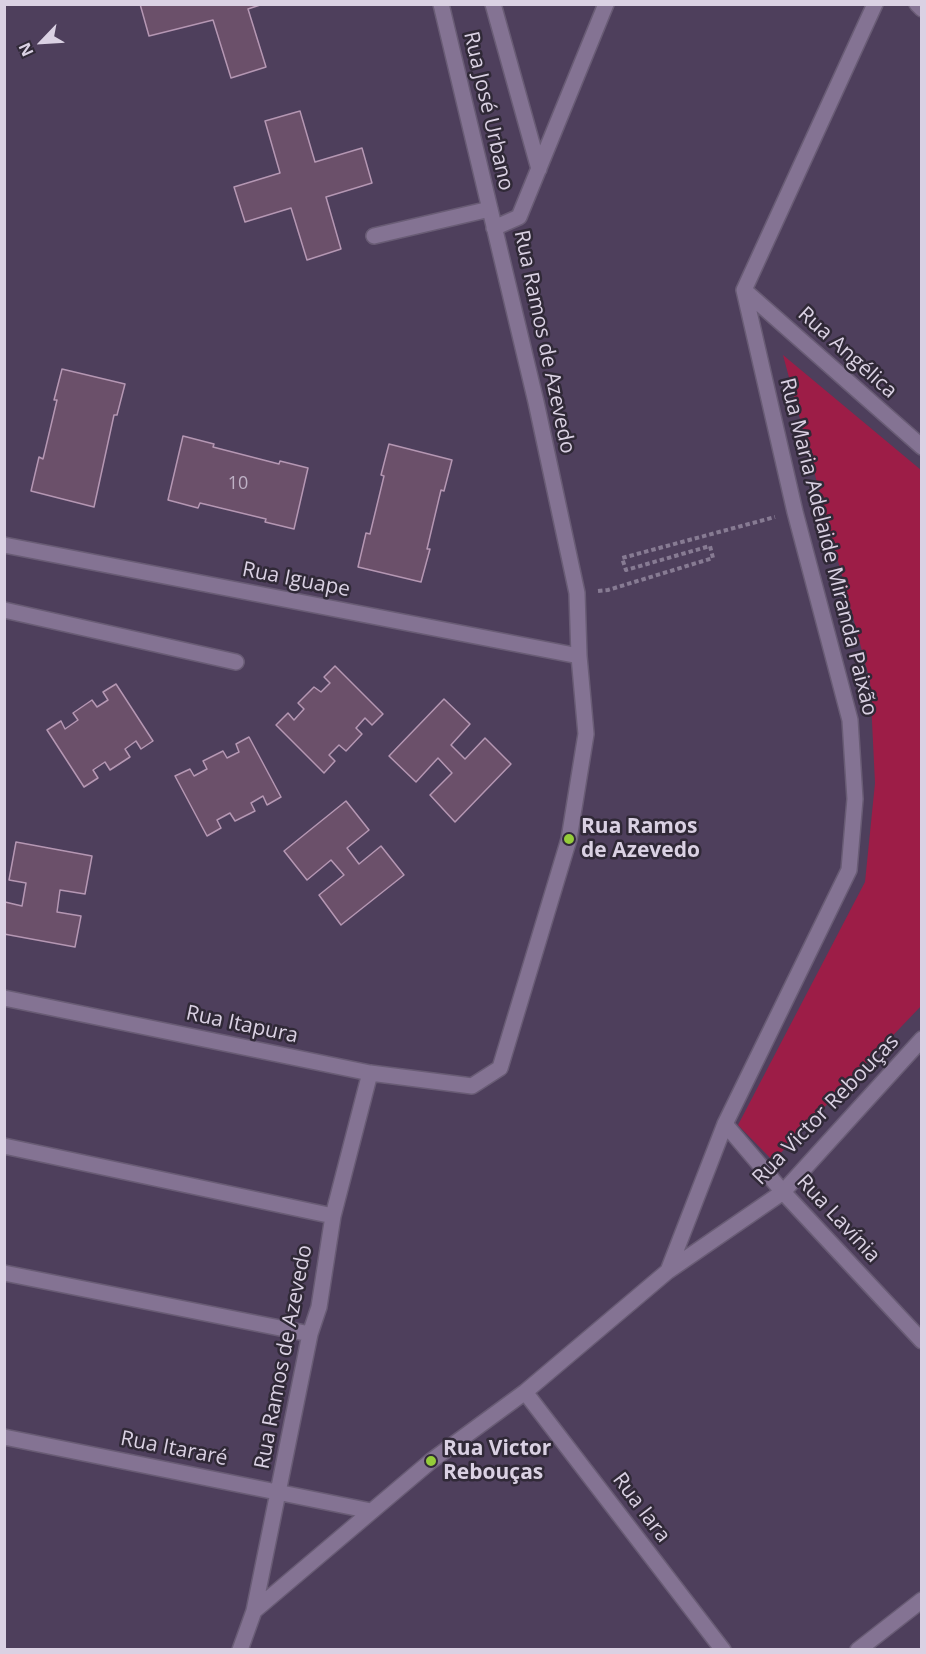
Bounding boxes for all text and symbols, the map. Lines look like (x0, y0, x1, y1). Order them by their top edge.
north arrow (12, 12, 72, 72)
street label: Rua José Urbano (457, 29, 519, 193)
text: N (13, 39, 38, 60)
street label: Rua Ramos de Azevedo (508, 228, 580, 456)
street label: Rua Angélica (792, 302, 902, 404)
street label: Rua Maria Adelaide Miranda Paixão (774, 376, 882, 718)
house number: 10 (228, 473, 248, 495)
street label: Rua Iguape (240, 557, 352, 603)
place label: Rua Ramos de Azevedo (581, 814, 700, 864)
marker: Rua Ramos de Azevedo (562, 832, 576, 846)
street label: Rua Itapura (184, 1001, 300, 1049)
street label: Rua Victor Rebouças (748, 1029, 904, 1191)
street label: Rua Lavínia (791, 1170, 885, 1268)
street label: Rua Ramos de Azevedo (250, 1243, 318, 1471)
street label: Rua Itararé (118, 1426, 230, 1472)
place label: Rua Victor Rebouças (443, 1436, 551, 1486)
marker: Rua Victor Rebouças (424, 1454, 438, 1468)
street label: Rua Iara (607, 1468, 675, 1548)

